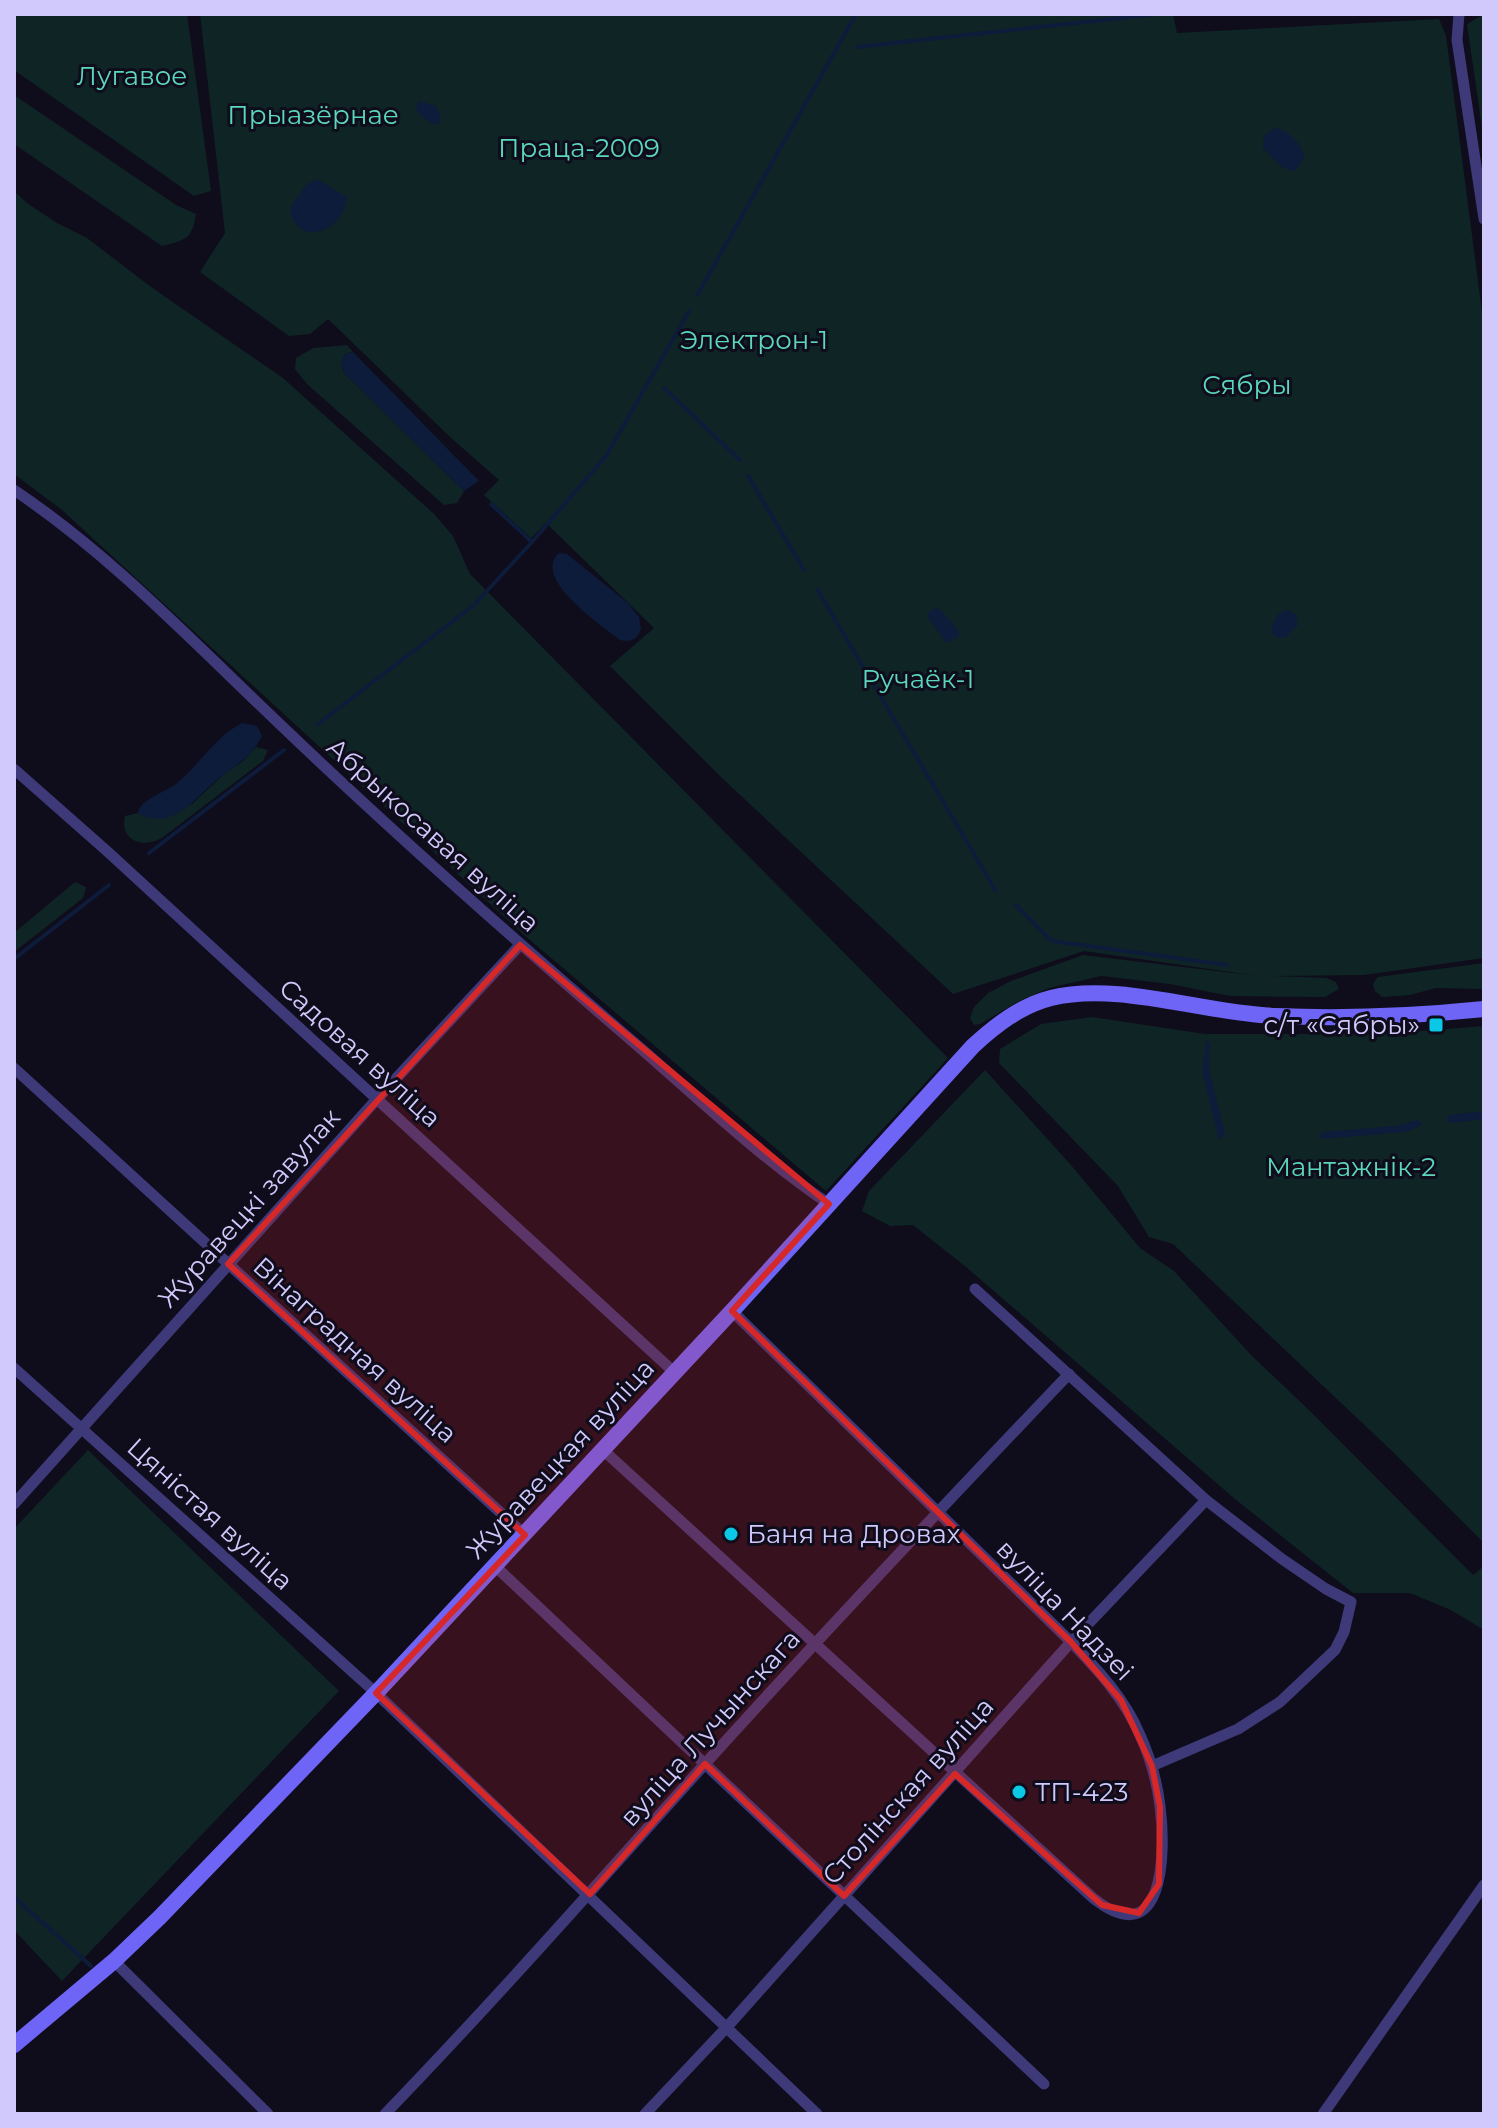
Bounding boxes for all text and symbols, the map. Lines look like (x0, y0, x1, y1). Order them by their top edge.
park label: Лугавое (77, 60, 187, 92)
park label: Прыазёрнае (227, 99, 399, 131)
park label: Праца-2009 (498, 132, 660, 164)
park label: Электрон-1 (680, 324, 828, 356)
park label: Сябры (1202, 369, 1292, 401)
park label: Ручаёк-1 (862, 663, 974, 695)
street label: Абрыкосавая вуліца (320, 731, 546, 939)
street label: Садовая вуліца (272, 972, 448, 1134)
place label: с/т «Сябры» (1263, 1009, 1420, 1041)
marker: с/т «Сябры» (1427, 1016, 1445, 1034)
street label: Журавецкі завулак (151, 1102, 347, 1314)
park label: Мантажнік-2 (1266, 1151, 1436, 1183)
street label: Вінаградная вуліца (247, 1250, 463, 1450)
street label: Журавецкая вуліца (459, 1352, 661, 1566)
street label: Цяністая вуліца (121, 1431, 299, 1597)
place label: Баня на Дровах (747, 1518, 961, 1550)
marker: Баня на Дровах (722, 1525, 740, 1543)
street label: вуліца Надзеі (990, 1533, 1140, 1687)
street label: вуліца Лучынскага (613, 1623, 807, 1833)
street label: Столінская вуліца (816, 1691, 1000, 1891)
place label: ТП-423 (1035, 1776, 1128, 1808)
marker: ТП-423 (1010, 1783, 1028, 1801)

